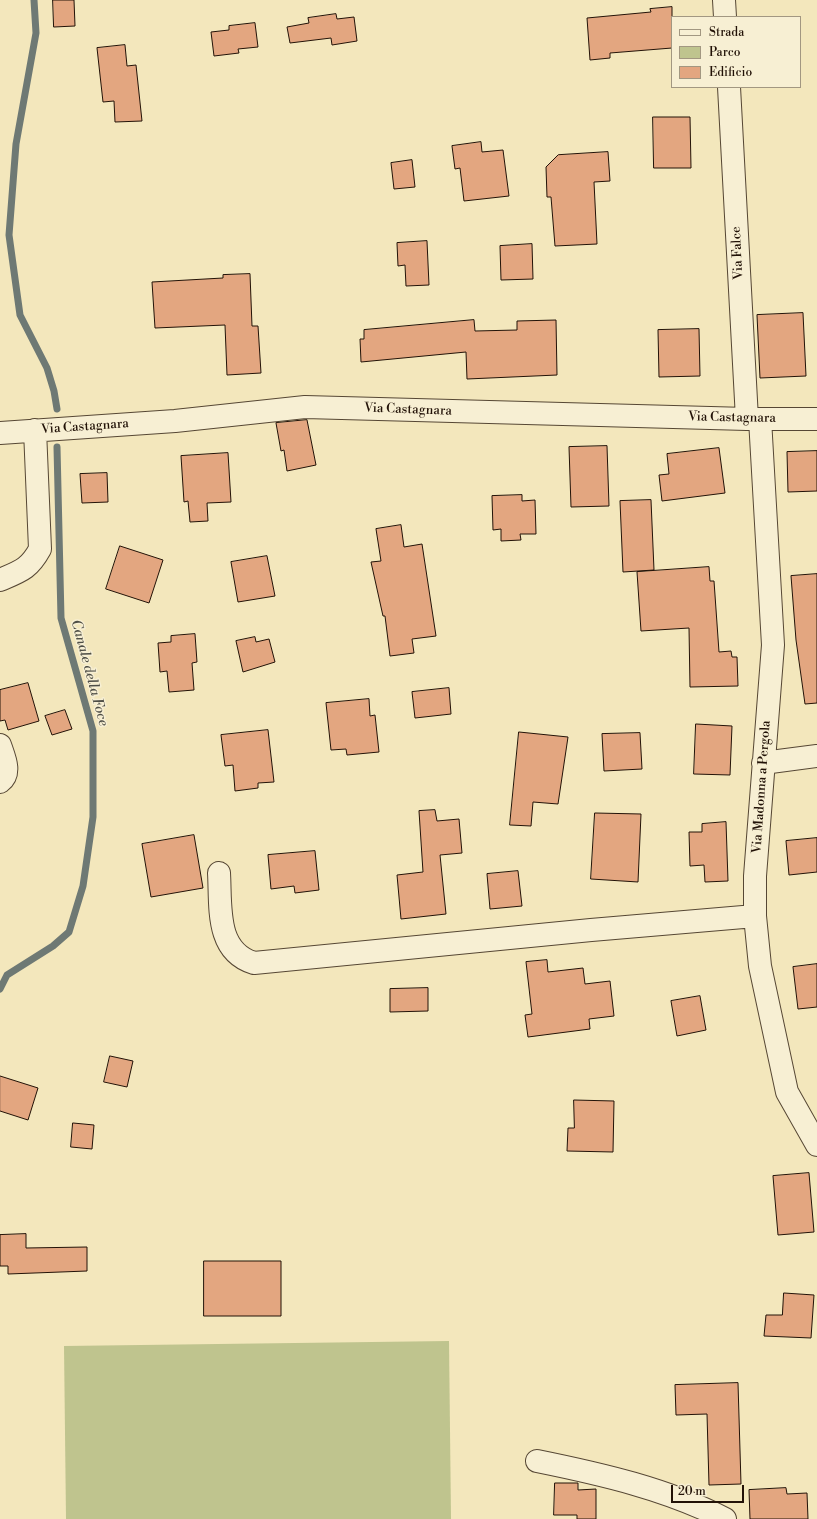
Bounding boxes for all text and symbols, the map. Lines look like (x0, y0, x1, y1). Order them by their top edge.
legend (671, 16, 801, 88)
text: Strada (709, 25, 744, 40)
text: Parco (709, 45, 741, 60)
text: Edificio (709, 65, 752, 80)
street label: Via Falce (729, 226, 747, 280)
street label: Via Castagnara (364, 401, 452, 419)
street label: Via Castagnara (688, 409, 776, 427)
street label: Via Castagnara (41, 416, 129, 438)
water label: Canale della Foce (67, 618, 111, 728)
street label: Via Madonna a Pergola (750, 720, 774, 854)
scale bar (673, 1477, 746, 1503)
text: 20 m (678, 1484, 706, 1499)

